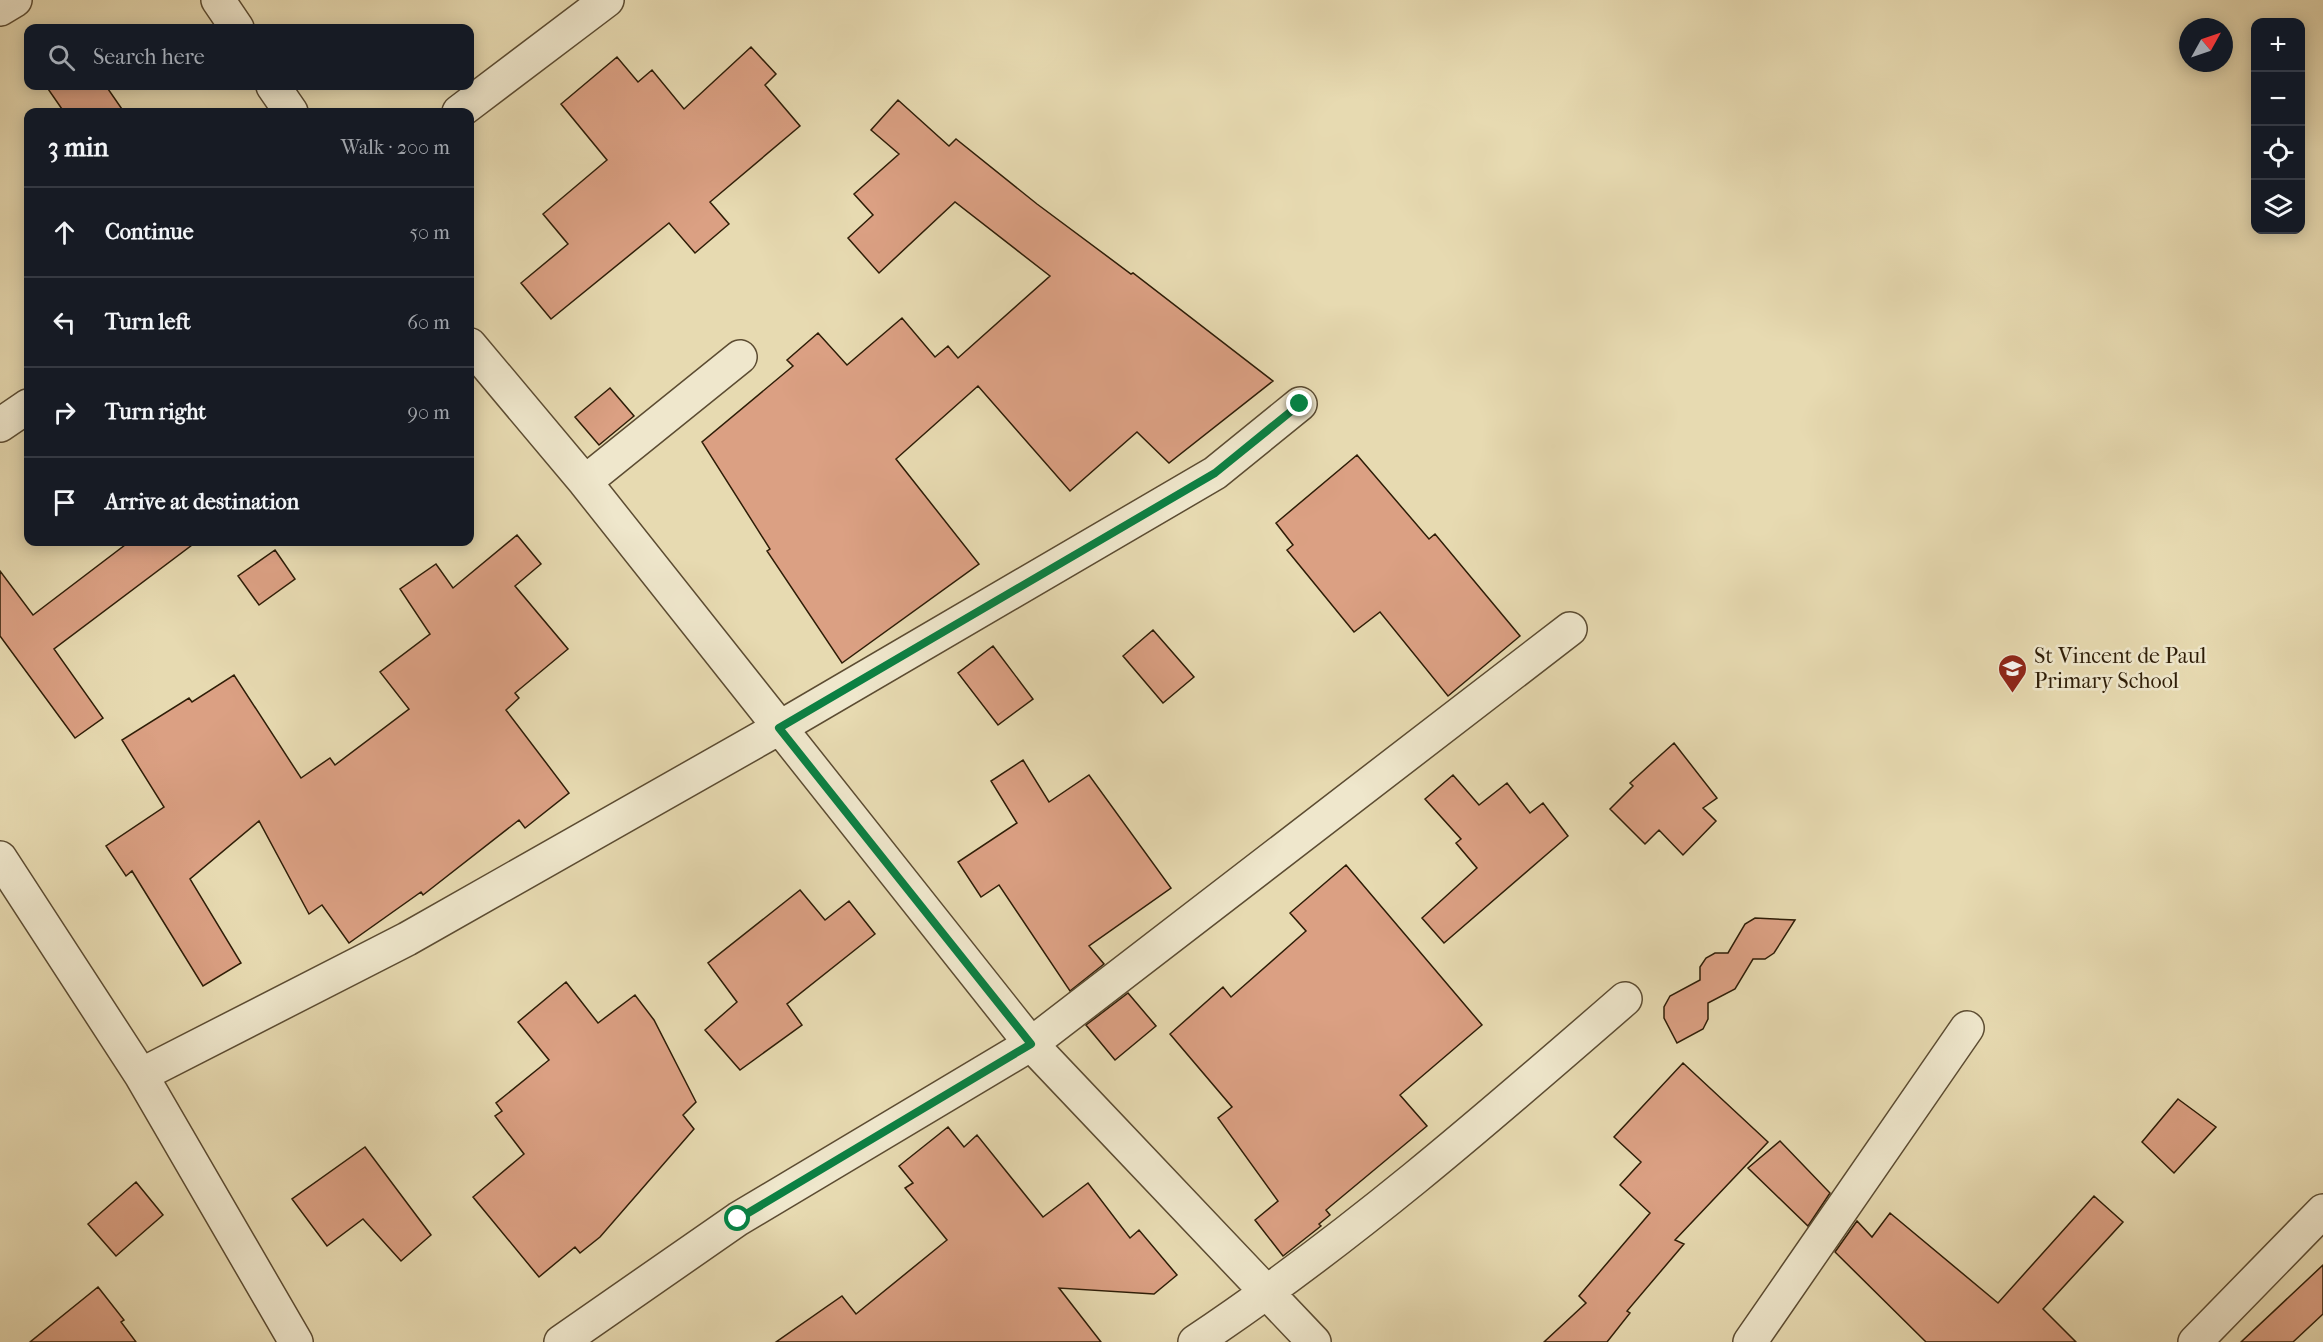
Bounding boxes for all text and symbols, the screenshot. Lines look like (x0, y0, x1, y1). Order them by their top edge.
north arrow (2179, 18, 2233, 72)
map controls (2251, 18, 2305, 234)
button: + (2251, 18, 2305, 72)
search box (24, 24, 474, 90)
icon: search (45, 41, 78, 74)
text: Search here (93, 44, 205, 70)
button: − (2251, 72, 2305, 126)
button: locate (2251, 126, 2305, 180)
text: 3 min (48, 132, 109, 163)
text: Walk · 200 m (341, 136, 450, 159)
button: layers (2251, 180, 2305, 234)
icon: ahead (48, 216, 81, 249)
text: Continue (105, 219, 194, 245)
text: 50 m (409, 221, 450, 244)
icon: left (48, 306, 81, 339)
text: Turn left (105, 309, 191, 335)
text: 60 m (407, 311, 450, 334)
route end (1286, 390, 1312, 416)
icon: right (48, 396, 81, 429)
text: Turn right (105, 399, 206, 425)
text: 90 m (408, 401, 450, 424)
icon: arrive (48, 486, 81, 519)
text: Arrive at destination (105, 489, 299, 515)
place label: St Vincent de Paul Primary School (2034, 643, 2206, 694)
school or university icon: St Vincent de Paul Primary School (1997, 652, 2029, 694)
route start (724, 1205, 750, 1231)

